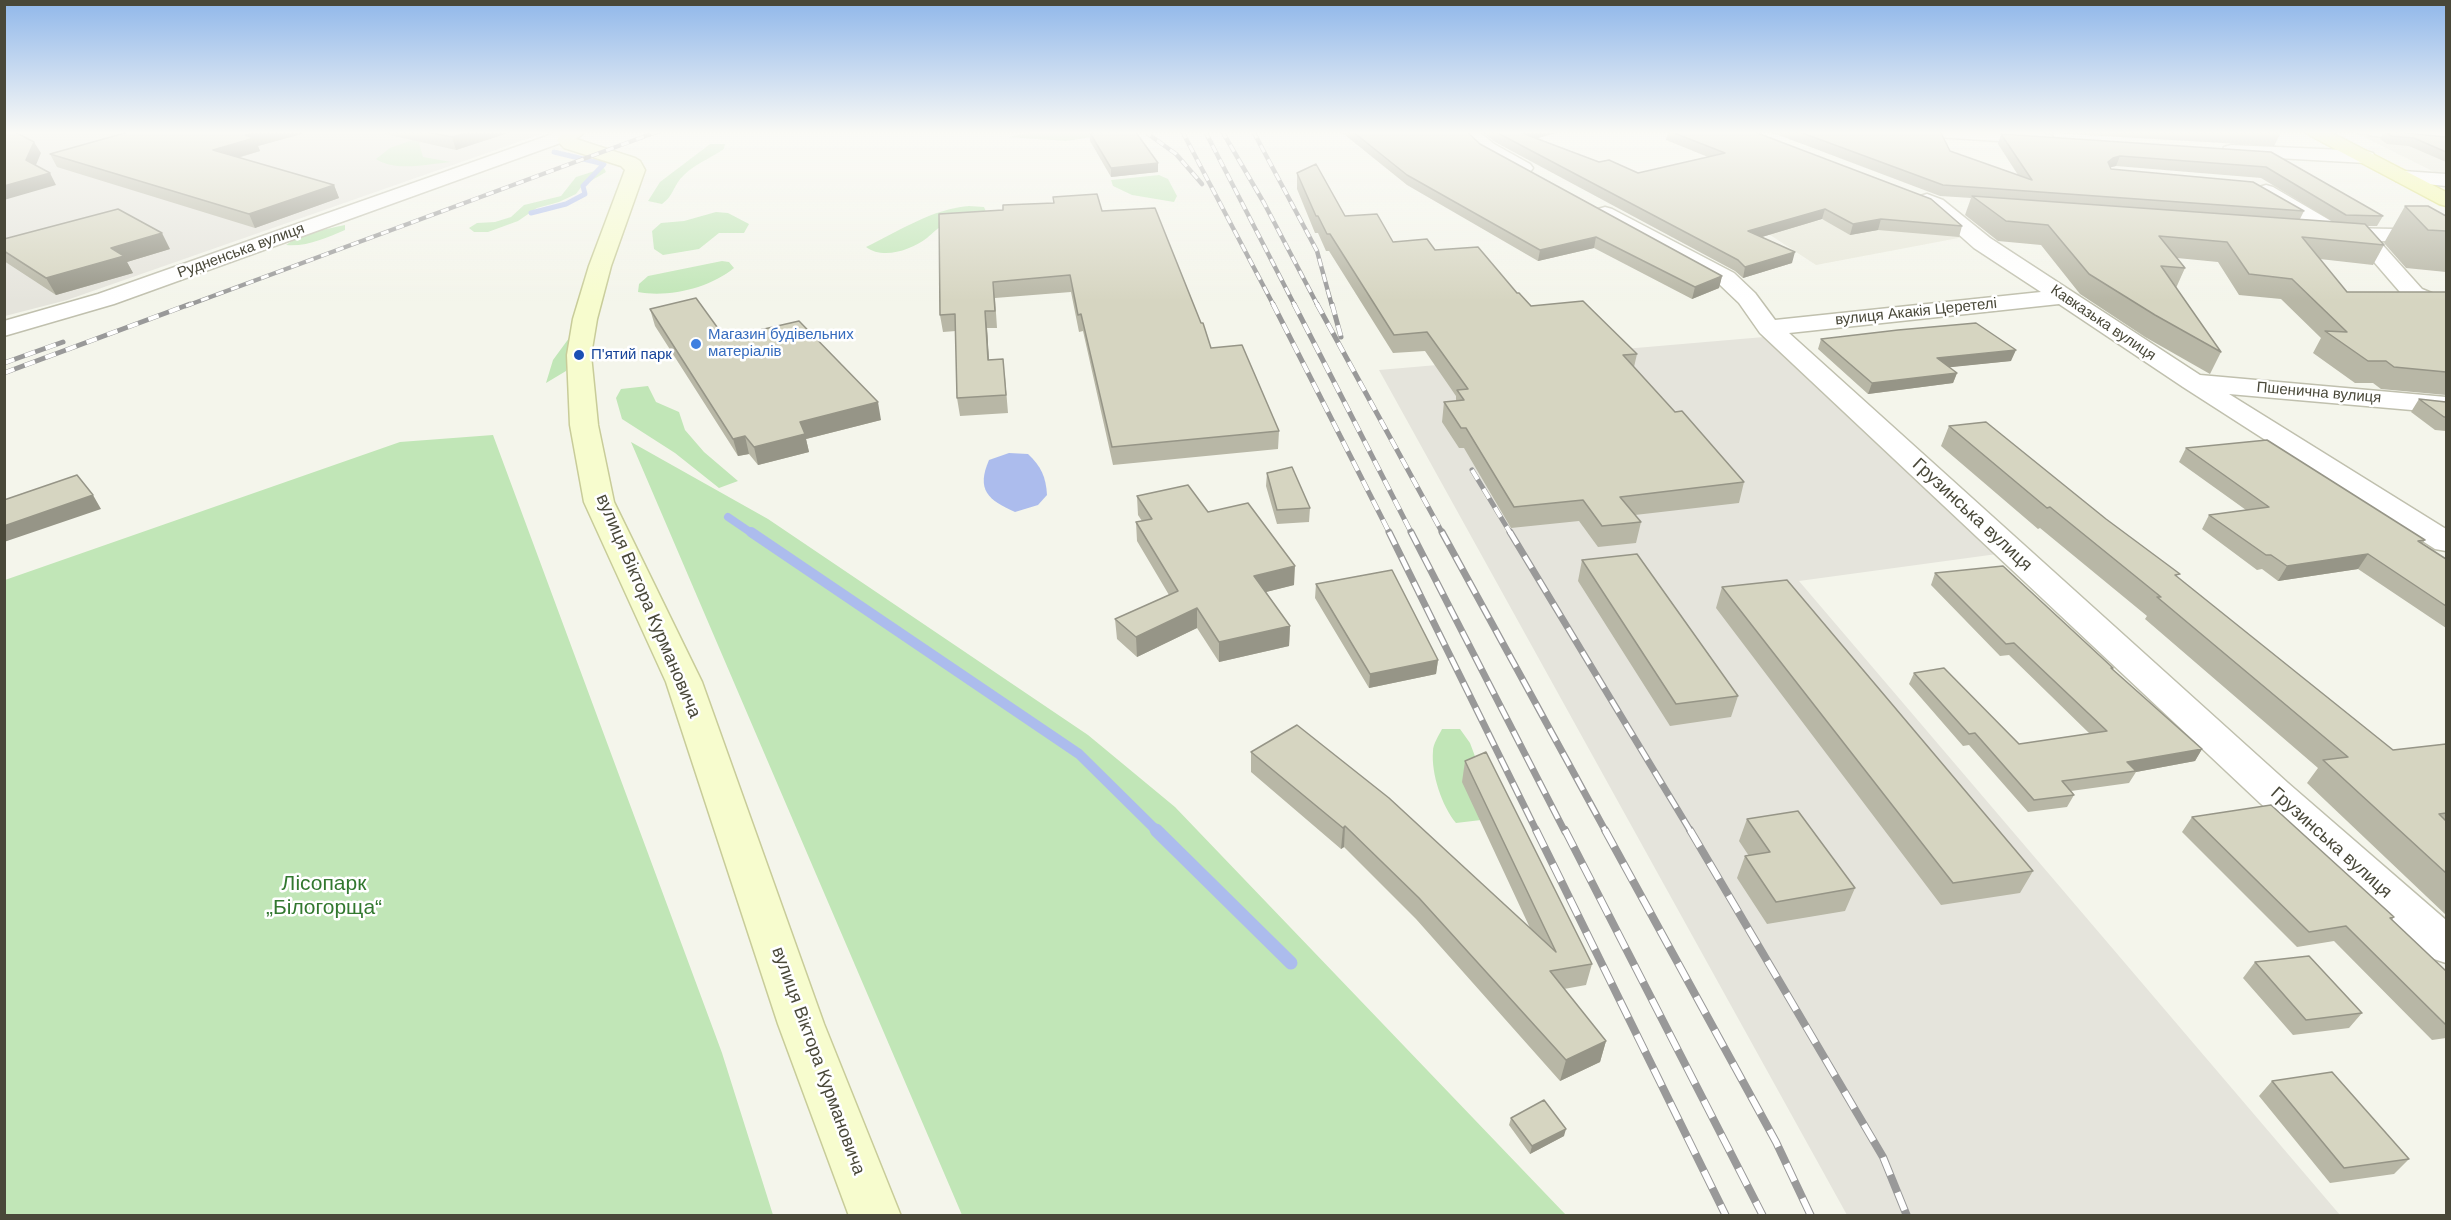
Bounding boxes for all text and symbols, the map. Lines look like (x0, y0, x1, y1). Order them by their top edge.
street label: Рудненська вулиця (175, 220, 307, 282)
street label: Кавказька вулиця (2047, 281, 2159, 365)
street label: вулиця Акакія Церетелі (1834, 295, 1998, 329)
place label: Магазин будівельних матеріалів (708, 326, 854, 361)
marker: Магазин будівельних матеріалів (689, 337, 703, 351)
place label: П'ятий парк (591, 346, 672, 364)
marker: П'ятий парк (572, 348, 586, 362)
street label: Пшенична вулиця (2256, 379, 2382, 407)
street label: Грузинська вулиця (1908, 454, 2036, 576)
street label: вулиця Віктора Курмановича (591, 491, 705, 721)
street label: Грузинська вулиця (2266, 783, 2396, 903)
park label: Лісопарк „Білогорща“ (266, 871, 382, 921)
street label: вулиця Віктора Курмановича (767, 944, 869, 1178)

